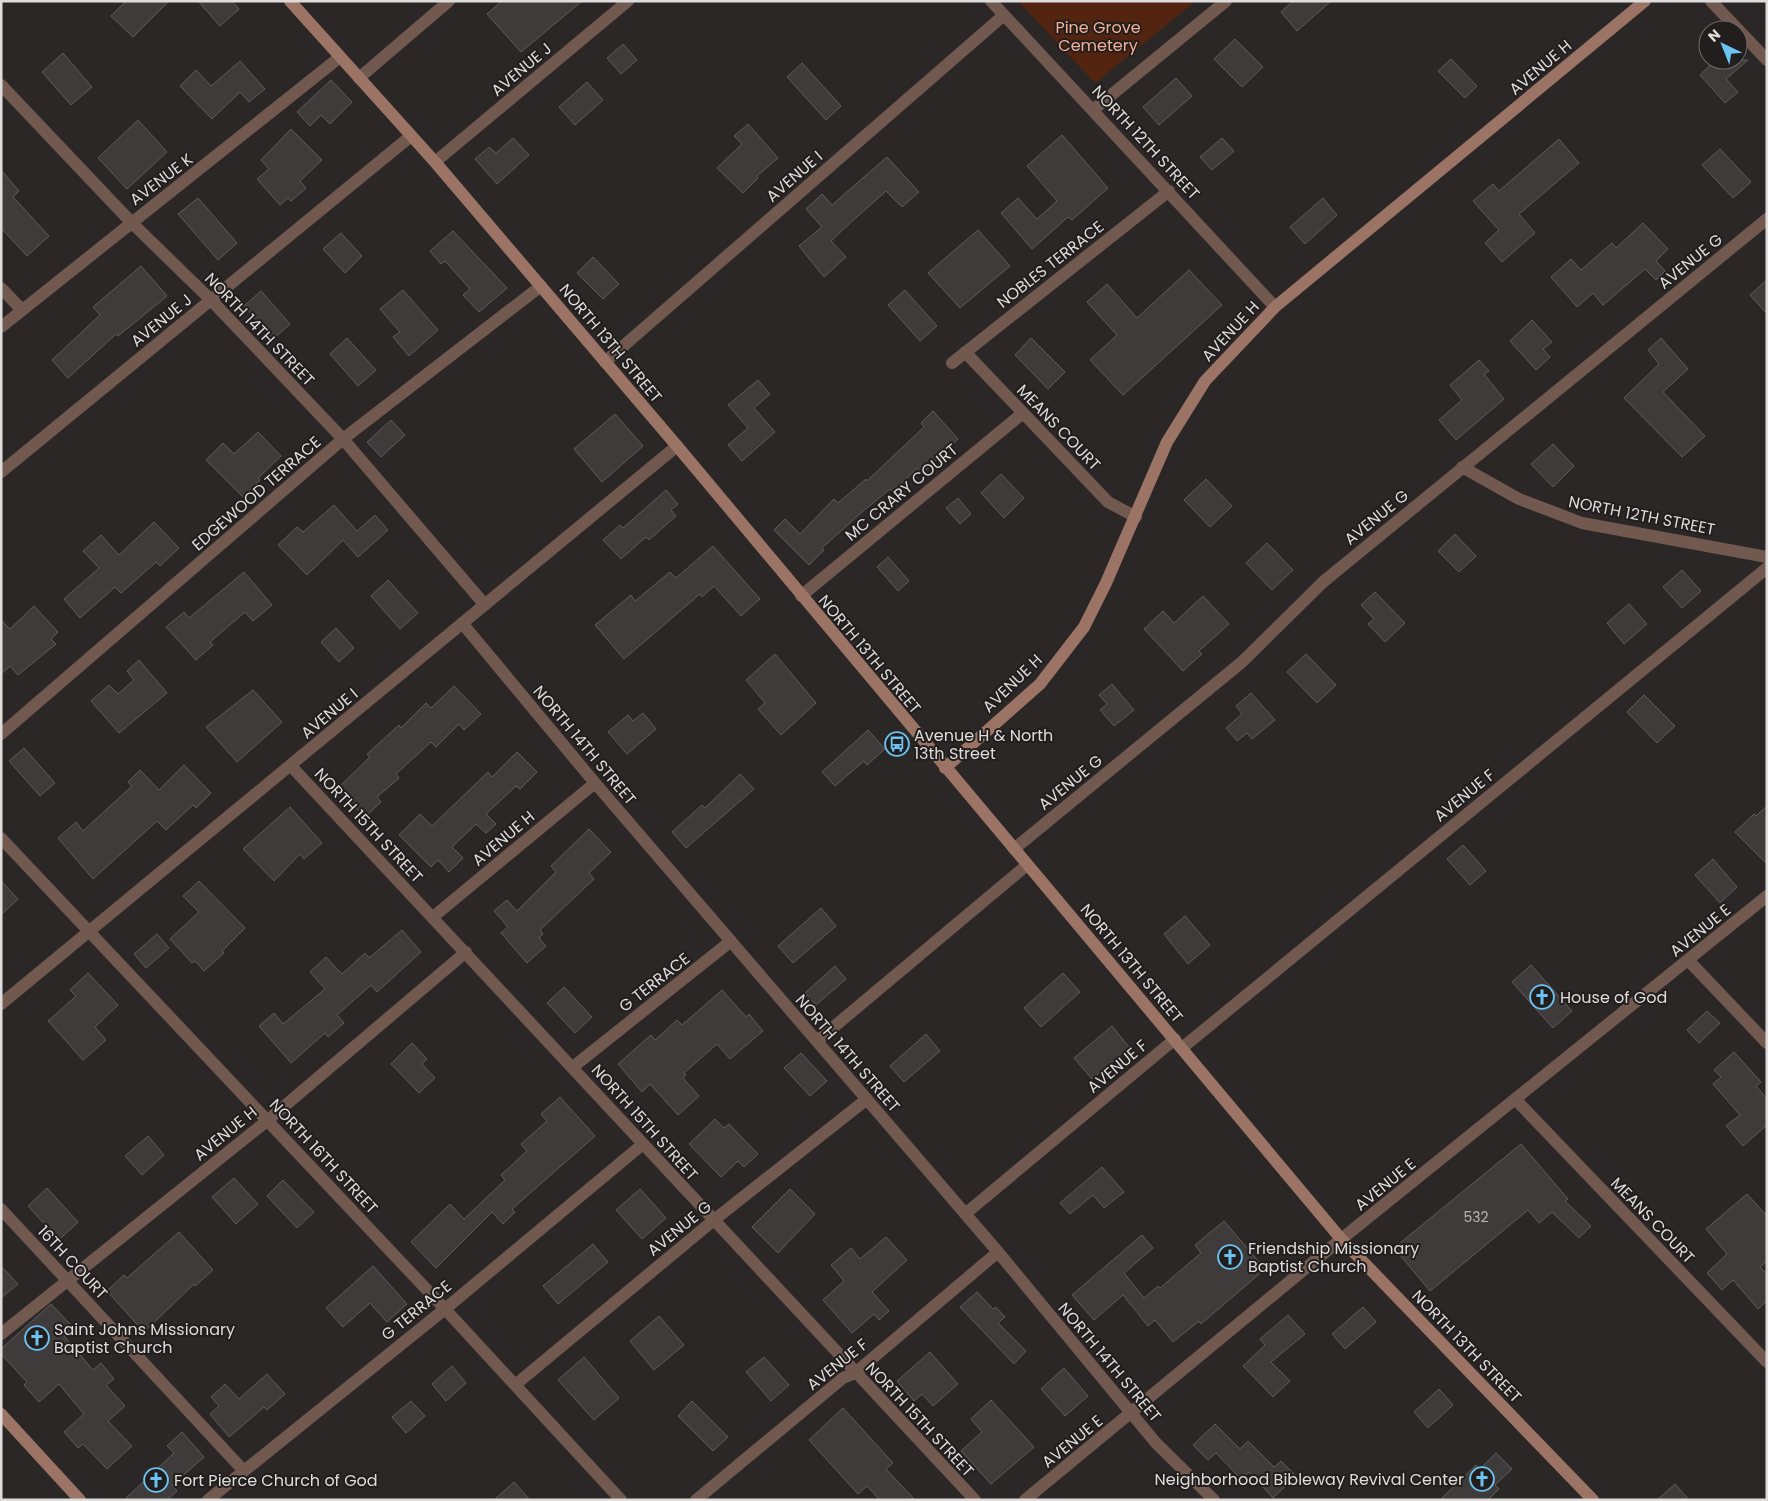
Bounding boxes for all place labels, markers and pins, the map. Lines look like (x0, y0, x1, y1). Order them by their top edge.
place label: Avenue H & North 13th Street (914, 724, 1053, 765)
bus stop icon: Avenue H & North 13th Street (884, 731, 910, 757)
church icon: House of God (1529, 984, 1555, 1010)
place label: House of God (1560, 986, 1667, 1009)
place label: Friendship Missionary Baptist Church (1248, 1237, 1419, 1278)
church icon: Friendship Missionary Baptist Church (1217, 1244, 1243, 1270)
place label: Saint Johns Missionary Baptist Church (54, 1318, 235, 1359)
church icon: Saint Johns Missionary Baptist Church (24, 1325, 50, 1351)
church icon: Neighborhood Bibleway Revival Center (1469, 1466, 1495, 1492)
church icon: Fort Pierce Church of God (143, 1467, 169, 1493)
place label: Neighborhood Bibleway Revival Center (1155, 1468, 1464, 1491)
place label: Fort Pierce Church of God (174, 1469, 378, 1492)

